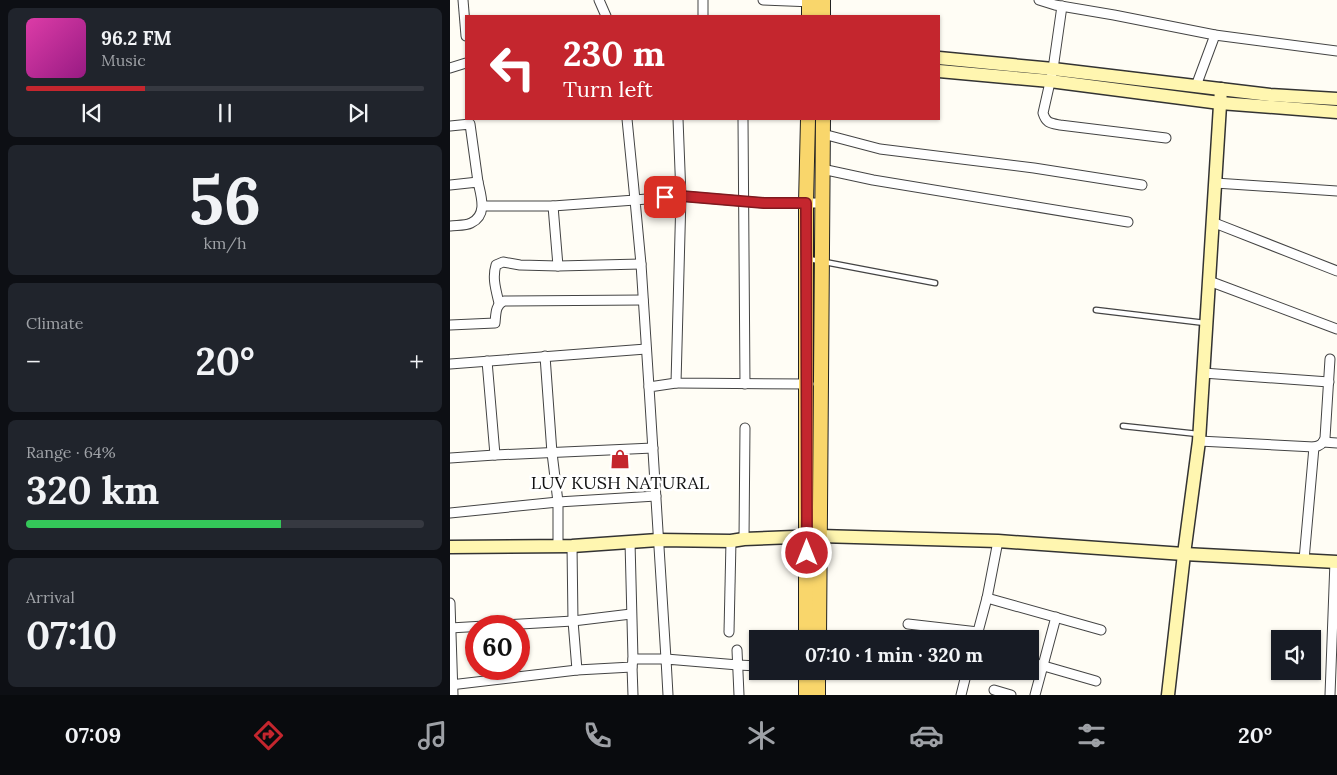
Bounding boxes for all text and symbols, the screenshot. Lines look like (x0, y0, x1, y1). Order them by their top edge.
text: 96.2 FM (101, 26, 172, 50)
text: 230 m (563, 31, 665, 76)
icon: left (480, 35, 545, 100)
text: Music (101, 50, 146, 70)
text: Turn left (563, 75, 653, 103)
icon: previous (78, 99, 106, 127)
icon: pause (211, 99, 239, 127)
icon: next (344, 99, 372, 127)
text: 56 (189, 159, 261, 242)
pin (644, 176, 686, 218)
icon: arrive (651, 183, 679, 211)
text: km/h (203, 233, 247, 253)
text: Climate (26, 313, 83, 333)
text: 20° (196, 337, 254, 385)
text: − (26, 344, 41, 380)
text: + (409, 344, 424, 380)
text: Range · 64% (26, 442, 116, 462)
shop icon: LUV KUSH NATURAL (609, 448, 631, 470)
text: 320 km (26, 466, 159, 514)
place label: LUV KUSH NATURAL (531, 471, 710, 494)
position arrow (780, 526, 832, 578)
text: Arrival (26, 587, 75, 607)
text: 07:10 (26, 611, 117, 659)
speed limit sign: 60 (465, 615, 530, 680)
map controls (1271, 630, 1321, 680)
button: sound (1271, 630, 1321, 680)
text: 07:10 · 1 min · 320 m (805, 643, 983, 667)
icon: directions (251, 718, 286, 753)
icon: music (415, 718, 450, 753)
icon: phone (580, 718, 615, 753)
icon: climate (744, 718, 779, 753)
icon: car (909, 718, 944, 753)
icon: filters (1074, 718, 1109, 753)
text: 07:09 (65, 721, 121, 749)
text: 20° (1238, 721, 1272, 749)

